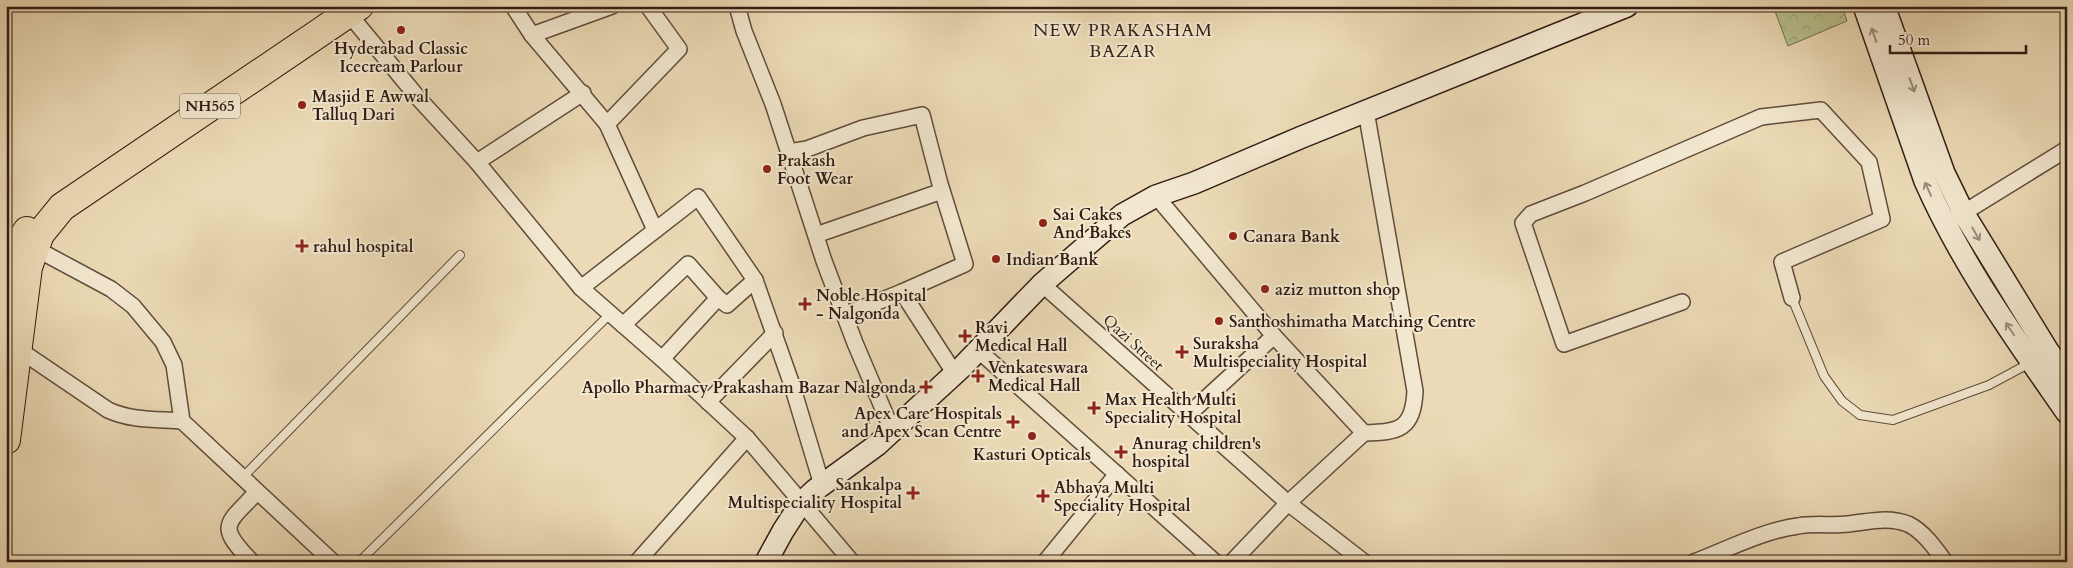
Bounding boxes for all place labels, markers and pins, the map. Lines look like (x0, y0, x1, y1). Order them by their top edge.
marker: Hyderabad Classic Icecream Parlour (395, 24, 407, 36)
place label: Hyderabad Classic Icecream Parlour (334, 38, 468, 78)
place label: Masjid E Awwal Talluq Dari (312, 86, 429, 126)
marker: Masjid E Awwal Talluq Dari (296, 99, 308, 111)
place label: Prakash Foot Wear (777, 150, 854, 190)
marker: Prakash Foot Wear (761, 163, 773, 175)
place label: Sai Cakes And Bakes (1053, 204, 1131, 244)
marker: Sai Cakes And Bakes (1037, 217, 1049, 229)
place label: Canara Bank (1243, 226, 1340, 248)
marker: Canara Bank (1227, 230, 1239, 242)
place label: rahul hospital (313, 236, 414, 258)
marker: rahul hospital (295, 239, 309, 253)
place label: Indian Bank (1006, 249, 1099, 271)
marker: Indian Bank (990, 253, 1002, 265)
place label: aziz mutton shop (1275, 279, 1400, 301)
marker: aziz mutton shop (1259, 283, 1271, 295)
place label: Noble Hospital - Nalgonda (816, 285, 927, 325)
marker: Noble Hospital - Nalgonda (798, 297, 812, 311)
place label: Santhoshimatha Matching Centre (1229, 311, 1476, 333)
marker: Santhoshimatha Matching Centre (1213, 315, 1225, 327)
place label: Ravi Medical Hall (975, 317, 1068, 357)
marker: Ravi Medical Hall (959, 330, 971, 342)
place label: Suraksha Multispeciality Hospital (1193, 333, 1368, 373)
marker: Suraksha Multispeciality Hospital (1175, 345, 1189, 359)
place label: Venkateswara Medical Hall (988, 357, 1088, 397)
marker: Venkateswara Medical Hall (972, 370, 984, 382)
place label: Apollo Pharmacy Prakasham Bazar Nalgonda (582, 377, 916, 399)
marker: Apollo Pharmacy Prakasham Bazar Nalgonda (920, 381, 932, 393)
place label: Max Health Multi Speciality Hospital (1105, 389, 1242, 429)
marker: Max Health Multi Speciality Hospital (1087, 401, 1101, 415)
place label: Apex Care Hospitals and Apex Scan Centre (841, 403, 1002, 443)
marker: Apex Care Hospitals and Apex Scan Centre (1006, 415, 1020, 429)
marker: Kasturi Opticals (1026, 430, 1038, 442)
place label: Anurag children's hospital (1132, 433, 1261, 473)
place label: Kasturi Opticals (973, 444, 1091, 466)
marker: Anurag children's hospital (1114, 445, 1128, 459)
place label: Sankalpa Multispeciality Hospital (728, 474, 902, 514)
place label: Abhaya Multi Speciality Hospital (1054, 477, 1191, 517)
marker: Sankalpa Multispeciality Hospital (906, 486, 920, 500)
marker: Abhaya Multi Speciality Hospital (1036, 489, 1050, 503)

